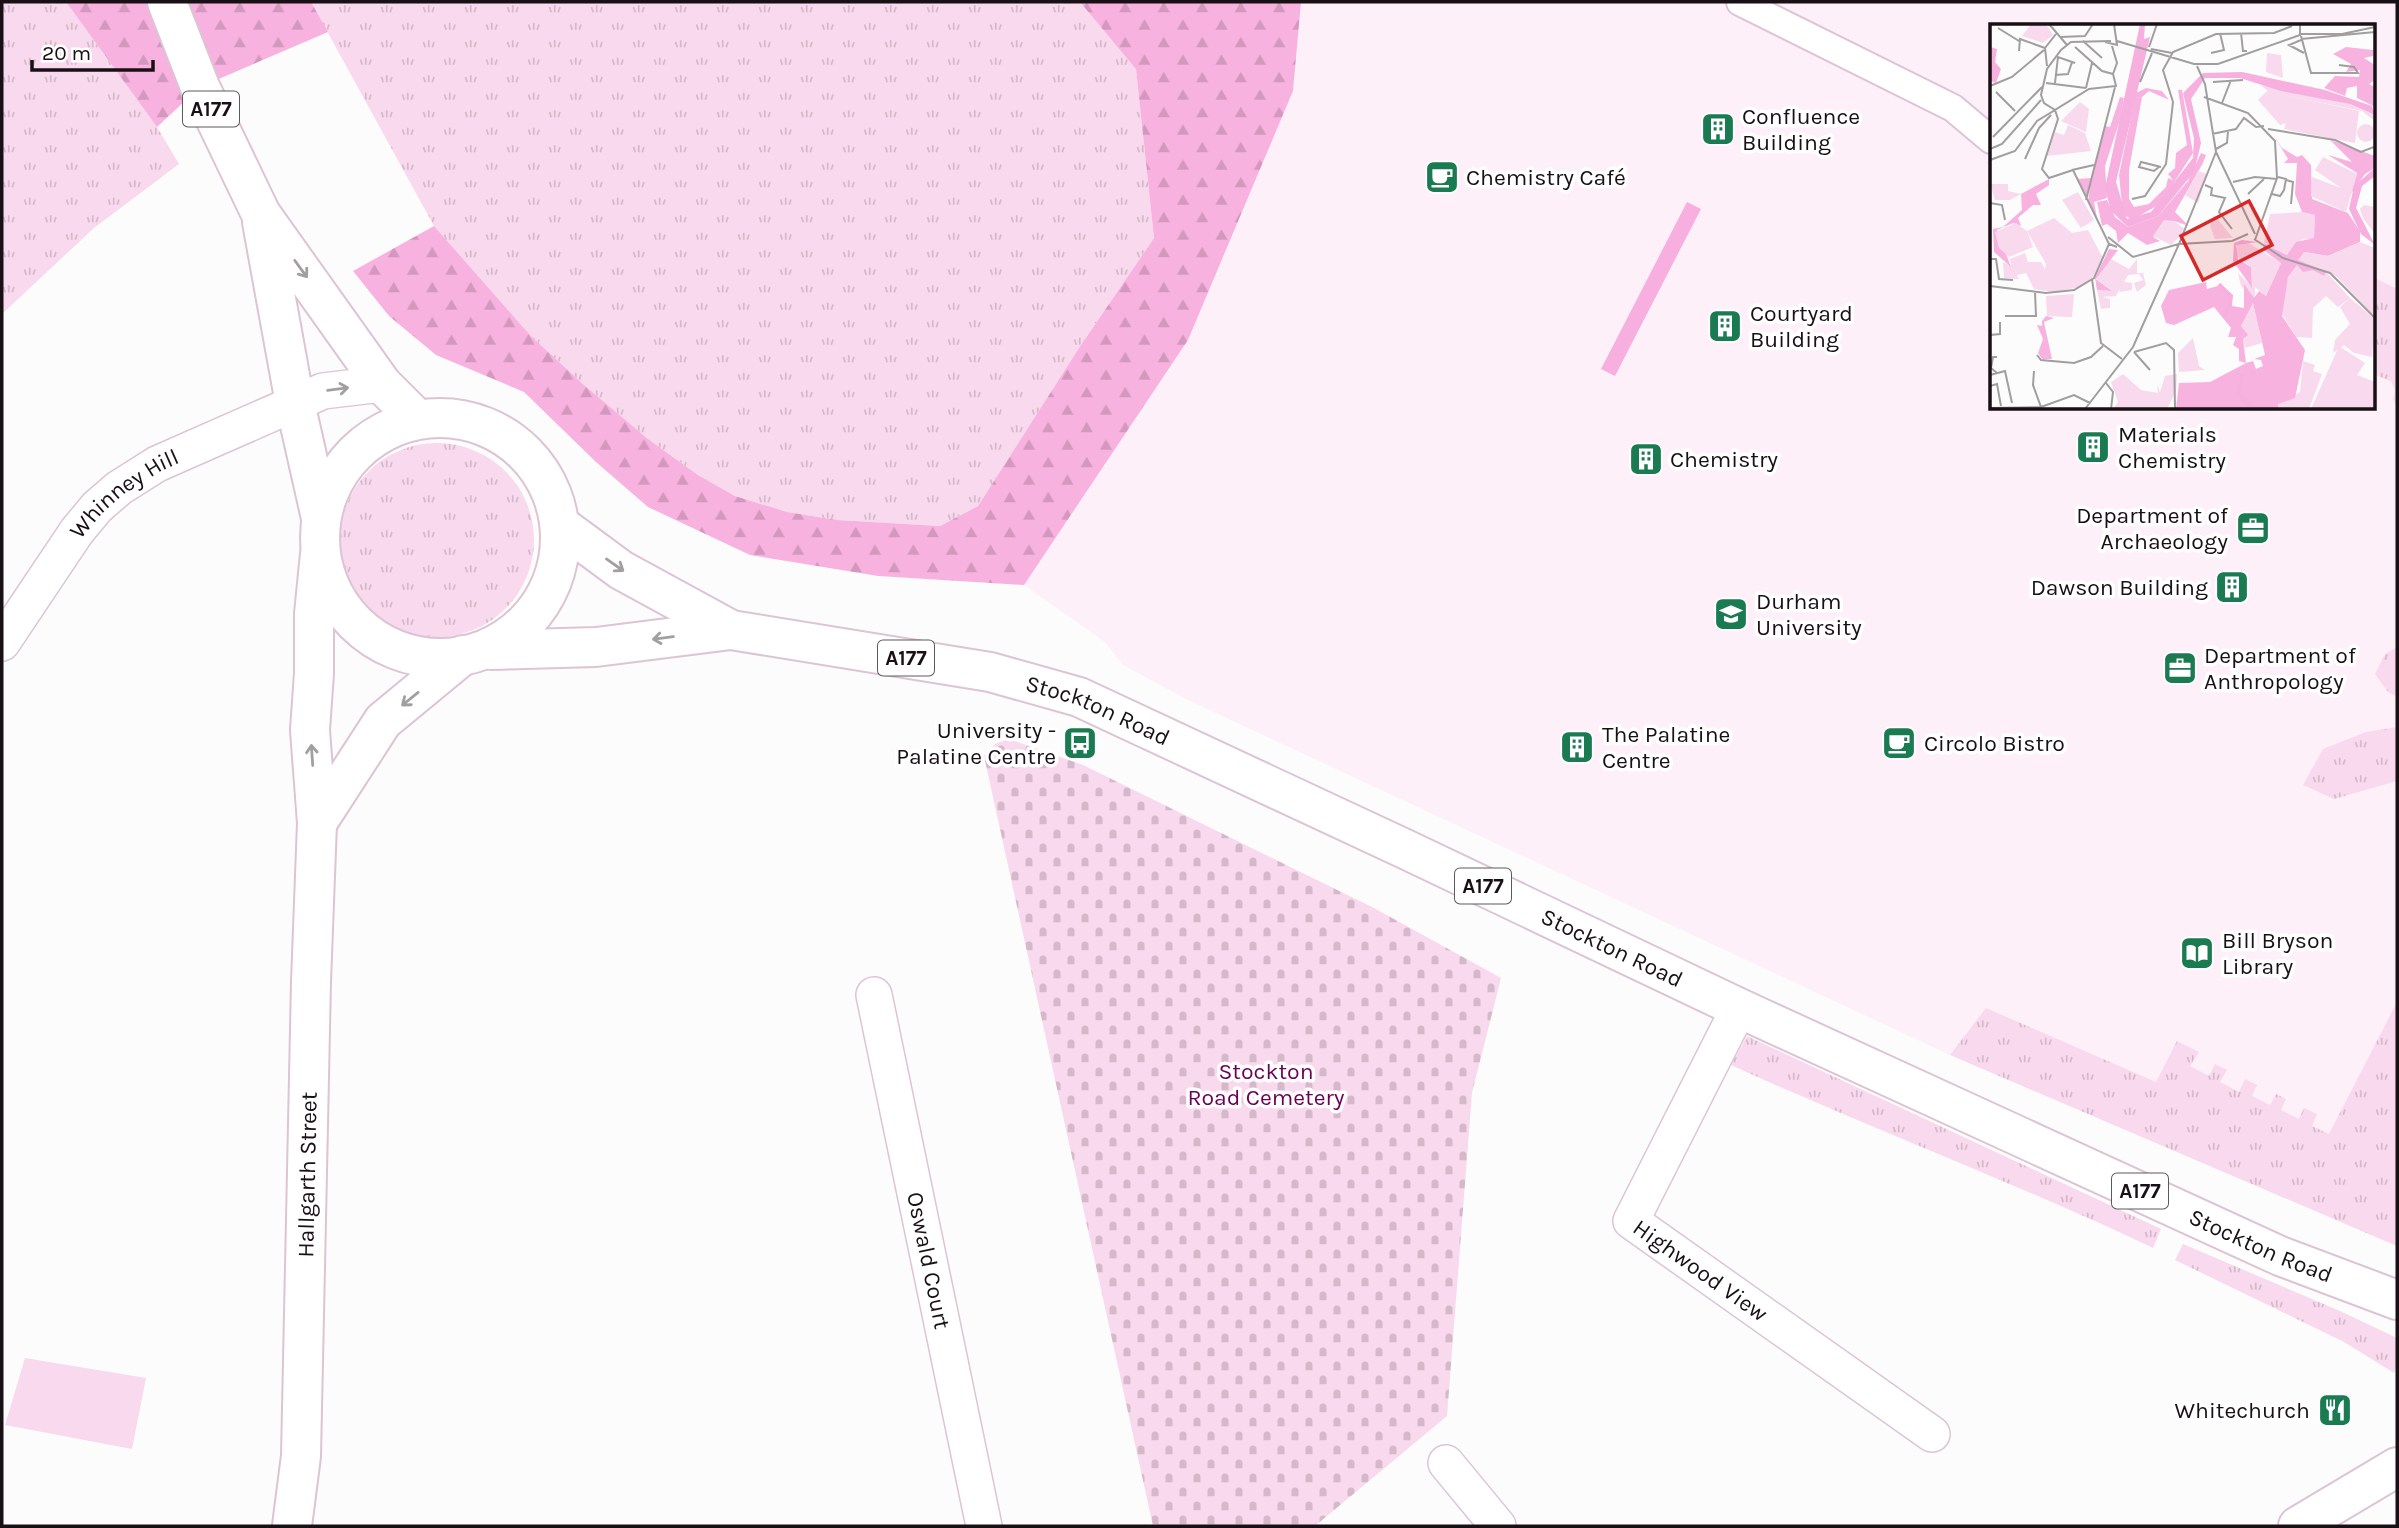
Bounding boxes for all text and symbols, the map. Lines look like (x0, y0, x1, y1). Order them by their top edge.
inset map (1990, 24, 2374, 410)
scale bar (32, 28, 152, 72)
text: 20 m (42, 41, 91, 65)
road number: A177 (183, 92, 239, 126)
place label: Confluence Building (1742, 103, 1860, 156)
building icon: Confluence Building (1699, 110, 1737, 148)
cafe icon: Chemistry Café (1423, 158, 1461, 196)
place label: Chemistry Café (1466, 164, 1626, 191)
one-way arrow (294, 259, 308, 278)
place label: Courtyard Building (1750, 300, 1853, 353)
building icon: Courtyard Building (1706, 307, 1744, 345)
one-way arrow (326, 382, 348, 395)
place label: Materials Chemistry (2118, 421, 2226, 474)
building icon: Materials Chemistry (2074, 428, 2112, 466)
building icon: Chemistry (1627, 440, 1665, 478)
street label: Whinney Hill (64, 443, 183, 544)
place label: Chemistry (1670, 446, 1778, 473)
place label: Department of Archaeology (2076, 502, 2228, 555)
office icon: Department of Archaeology (2234, 509, 2272, 547)
one-way arrow (605, 558, 624, 572)
building icon: Dawson Building (2213, 568, 2251, 606)
place label: Dawson Building (2031, 574, 2208, 601)
place label: Durham University (1756, 588, 1862, 641)
school or university icon: Durham University (1712, 595, 1750, 633)
one-way arrow (652, 632, 675, 645)
road number: A177 (878, 640, 934, 676)
place label: Department of Anthropology (2204, 642, 2356, 695)
office icon: Department of Anthropology (2161, 649, 2199, 687)
street label: Stockton Road (1023, 670, 1174, 751)
one-way arrow (402, 691, 420, 706)
place label: University - Palatine Centre (896, 717, 1056, 770)
place label: The Palatine Centre (1602, 721, 1730, 774)
bus stop icon: University - Palatine Centre (1061, 724, 1099, 762)
cafe icon: Circolo Bistro (1880, 724, 1918, 762)
building icon: The Palatine Centre (1558, 728, 1596, 766)
place label: Circolo Bistro (1924, 730, 2065, 757)
one-way arrow (305, 744, 318, 766)
road number: A177 (1455, 868, 1511, 903)
street label: Stockton Road (1537, 903, 1687, 993)
place label: Bill Bryson Library (2222, 927, 2333, 980)
library icon: Bill Bryson Library (2178, 934, 2216, 972)
park label: Stockton Road Cemetery (1187, 1058, 1345, 1111)
street label: Hallgarth Street (292, 1091, 323, 1258)
road number: A177 (2112, 1174, 2168, 1208)
street label: Oswald Court (901, 1189, 956, 1332)
street label: Stockton Road (2185, 1203, 2336, 1288)
street label: Highwood View (1628, 1214, 1773, 1328)
restaurant icon: Whitechurch (2316, 1391, 2354, 1429)
place label: Whitechurch (2175, 1397, 2310, 1424)

